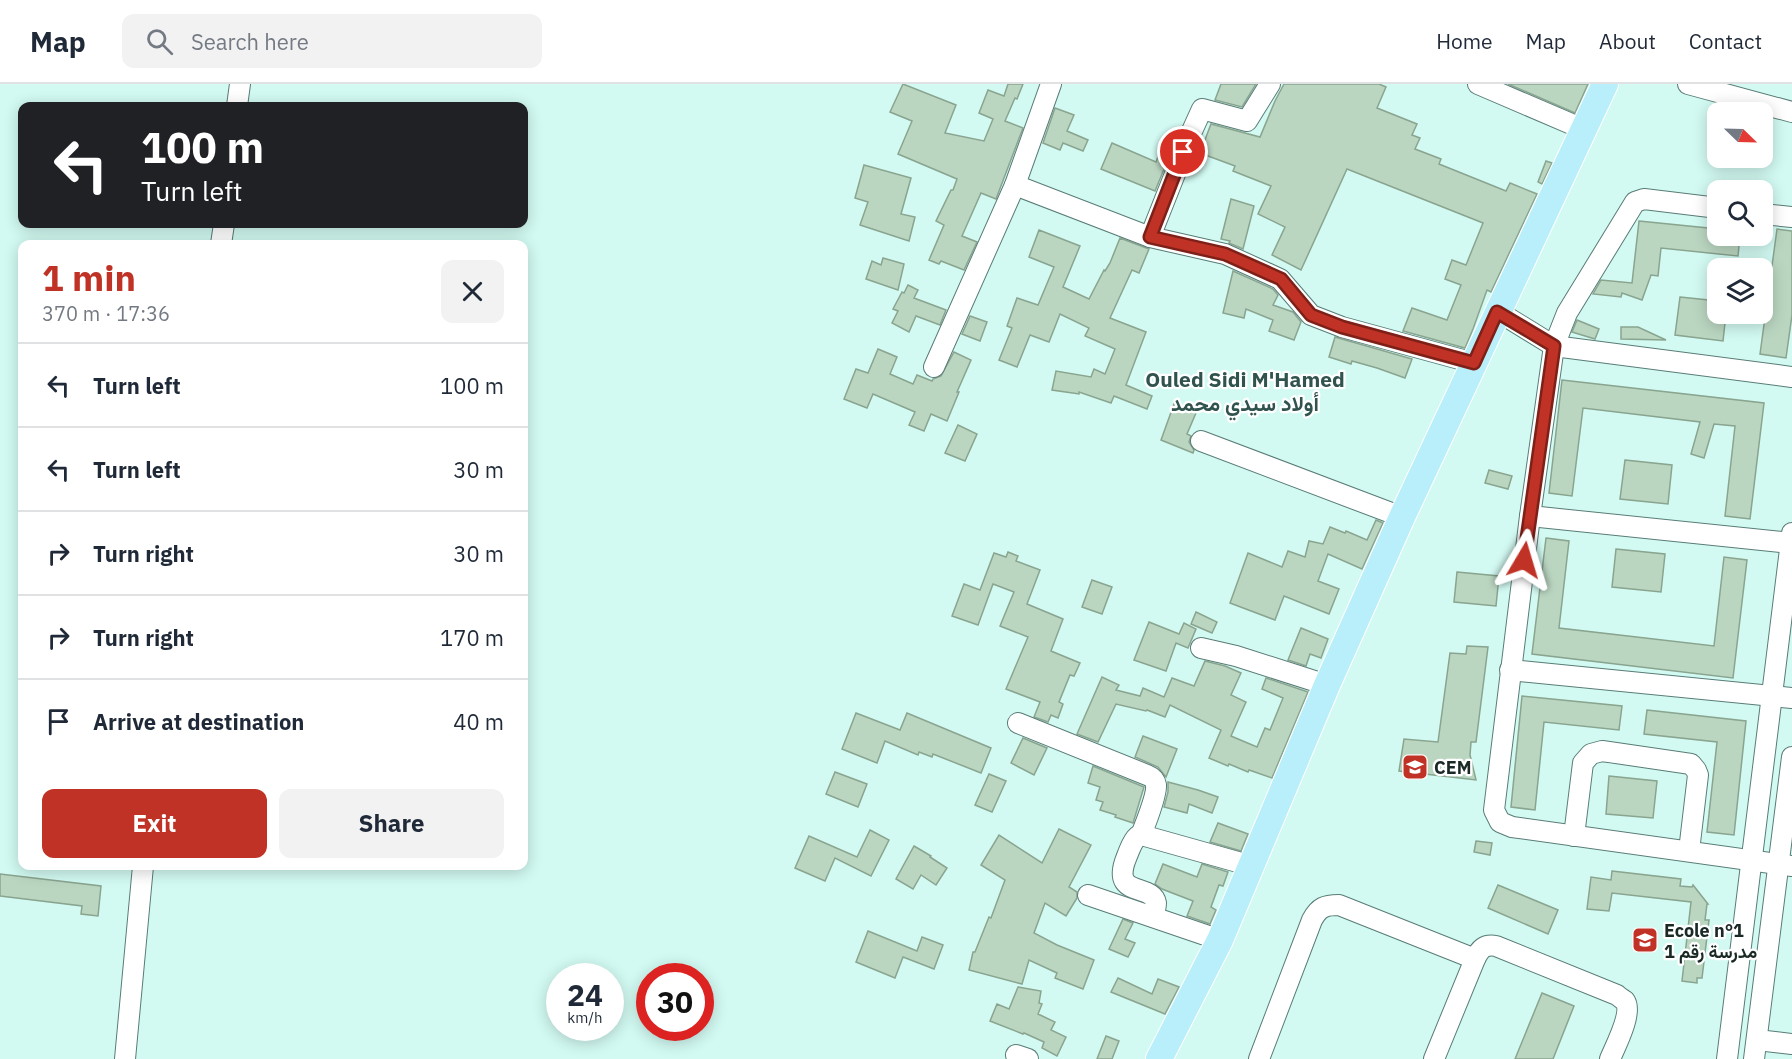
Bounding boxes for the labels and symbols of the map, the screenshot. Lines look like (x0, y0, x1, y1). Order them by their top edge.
north arrow (1707, 102, 1773, 168)
pin (1157, 126, 1208, 177)
district label: Ouled Sidi M'Hamed أولاد سيدي محمد (1145, 365, 1345, 421)
position arrow (1492, 528, 1556, 592)
school or university icon: CEM (1400, 752, 1430, 782)
place label: CEM (1434, 756, 1471, 779)
place label: Ecole n°1 مدرسة رقم 1 (1664, 919, 1757, 964)
school or university icon: Ecole n°1 مدرسة رقم 1 (1630, 925, 1660, 955)
speed limit sign: 30 (636, 963, 714, 1041)

